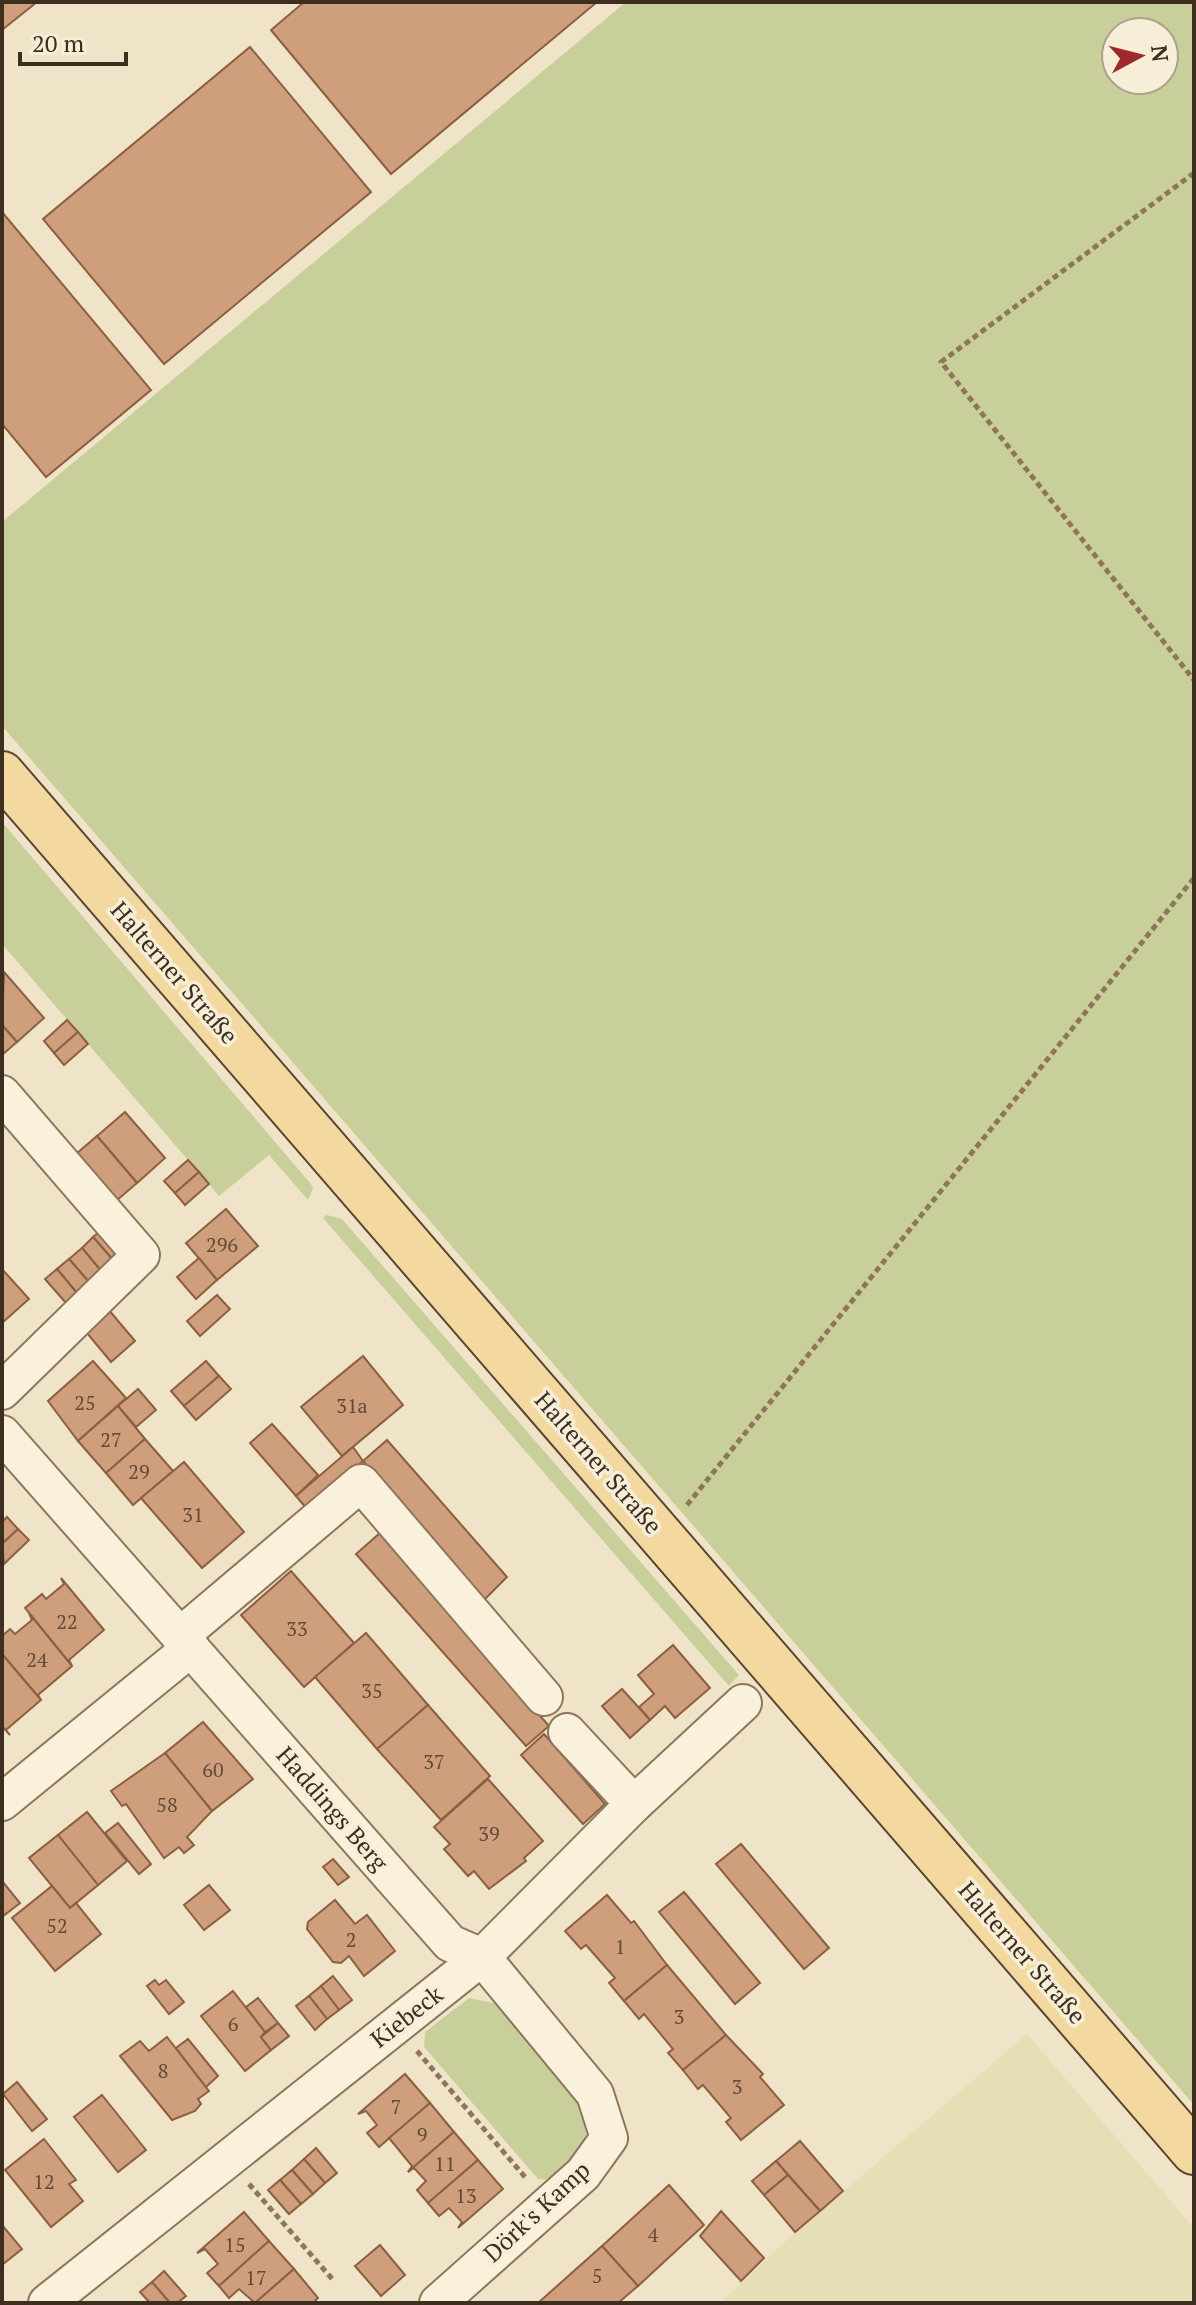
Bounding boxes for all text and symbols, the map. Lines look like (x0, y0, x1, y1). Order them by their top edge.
scale bar (20, 16, 126, 66)
north arrow (1100, 16, 1180, 96)
text: 20 m (32, 27, 84, 59)
text: N (1145, 43, 1176, 64)
street label: Halterner Straße (104, 894, 246, 1050)
house number: 296 (206, 1231, 238, 1258)
street label: Halterner Straße (528, 1384, 670, 1540)
house number: 25 (74, 1389, 96, 1416)
house number: 31a (336, 1392, 368, 1419)
house number: 27 (100, 1426, 122, 1453)
house number: 29 (128, 1458, 150, 1485)
house number: 31 (182, 1501, 204, 1528)
house number: 22 (56, 1608, 78, 1635)
house number: 33 (286, 1615, 308, 1642)
house number: 24 (26, 1646, 48, 1673)
house number: 35 (361, 1677, 383, 1704)
street label: Haddings Berg (270, 1739, 396, 1878)
house number: 37 (423, 1748, 445, 1775)
house number: 60 (202, 1756, 224, 1783)
house number: 58 (156, 1791, 178, 1818)
house number: 39 (478, 1820, 500, 1847)
street label: Halterner Straße (952, 1874, 1094, 2030)
house number: 52 (46, 1912, 68, 1939)
house number: 2 (346, 1926, 356, 1953)
house number: 1 (615, 1933, 625, 1960)
street label: Kiebeck (364, 1978, 450, 2055)
house number: 3 (674, 2003, 684, 2030)
house number: 6 (228, 2010, 239, 2037)
house number: 8 (158, 2057, 168, 2084)
house number: 3 (732, 2073, 742, 2100)
house number: 7 (391, 2093, 401, 2120)
house number: 9 (417, 2121, 427, 2148)
house number: 11 (434, 2150, 456, 2177)
street label: Dörk's Kamp (476, 2154, 596, 2269)
house number: 12 (33, 2168, 55, 2195)
house number: 13 (455, 2182, 477, 2209)
house number: 4 (648, 2221, 659, 2248)
house number: 15 (224, 2231, 246, 2258)
house number: 5 (592, 2262, 602, 2289)
house number: 17 (245, 2264, 267, 2291)

